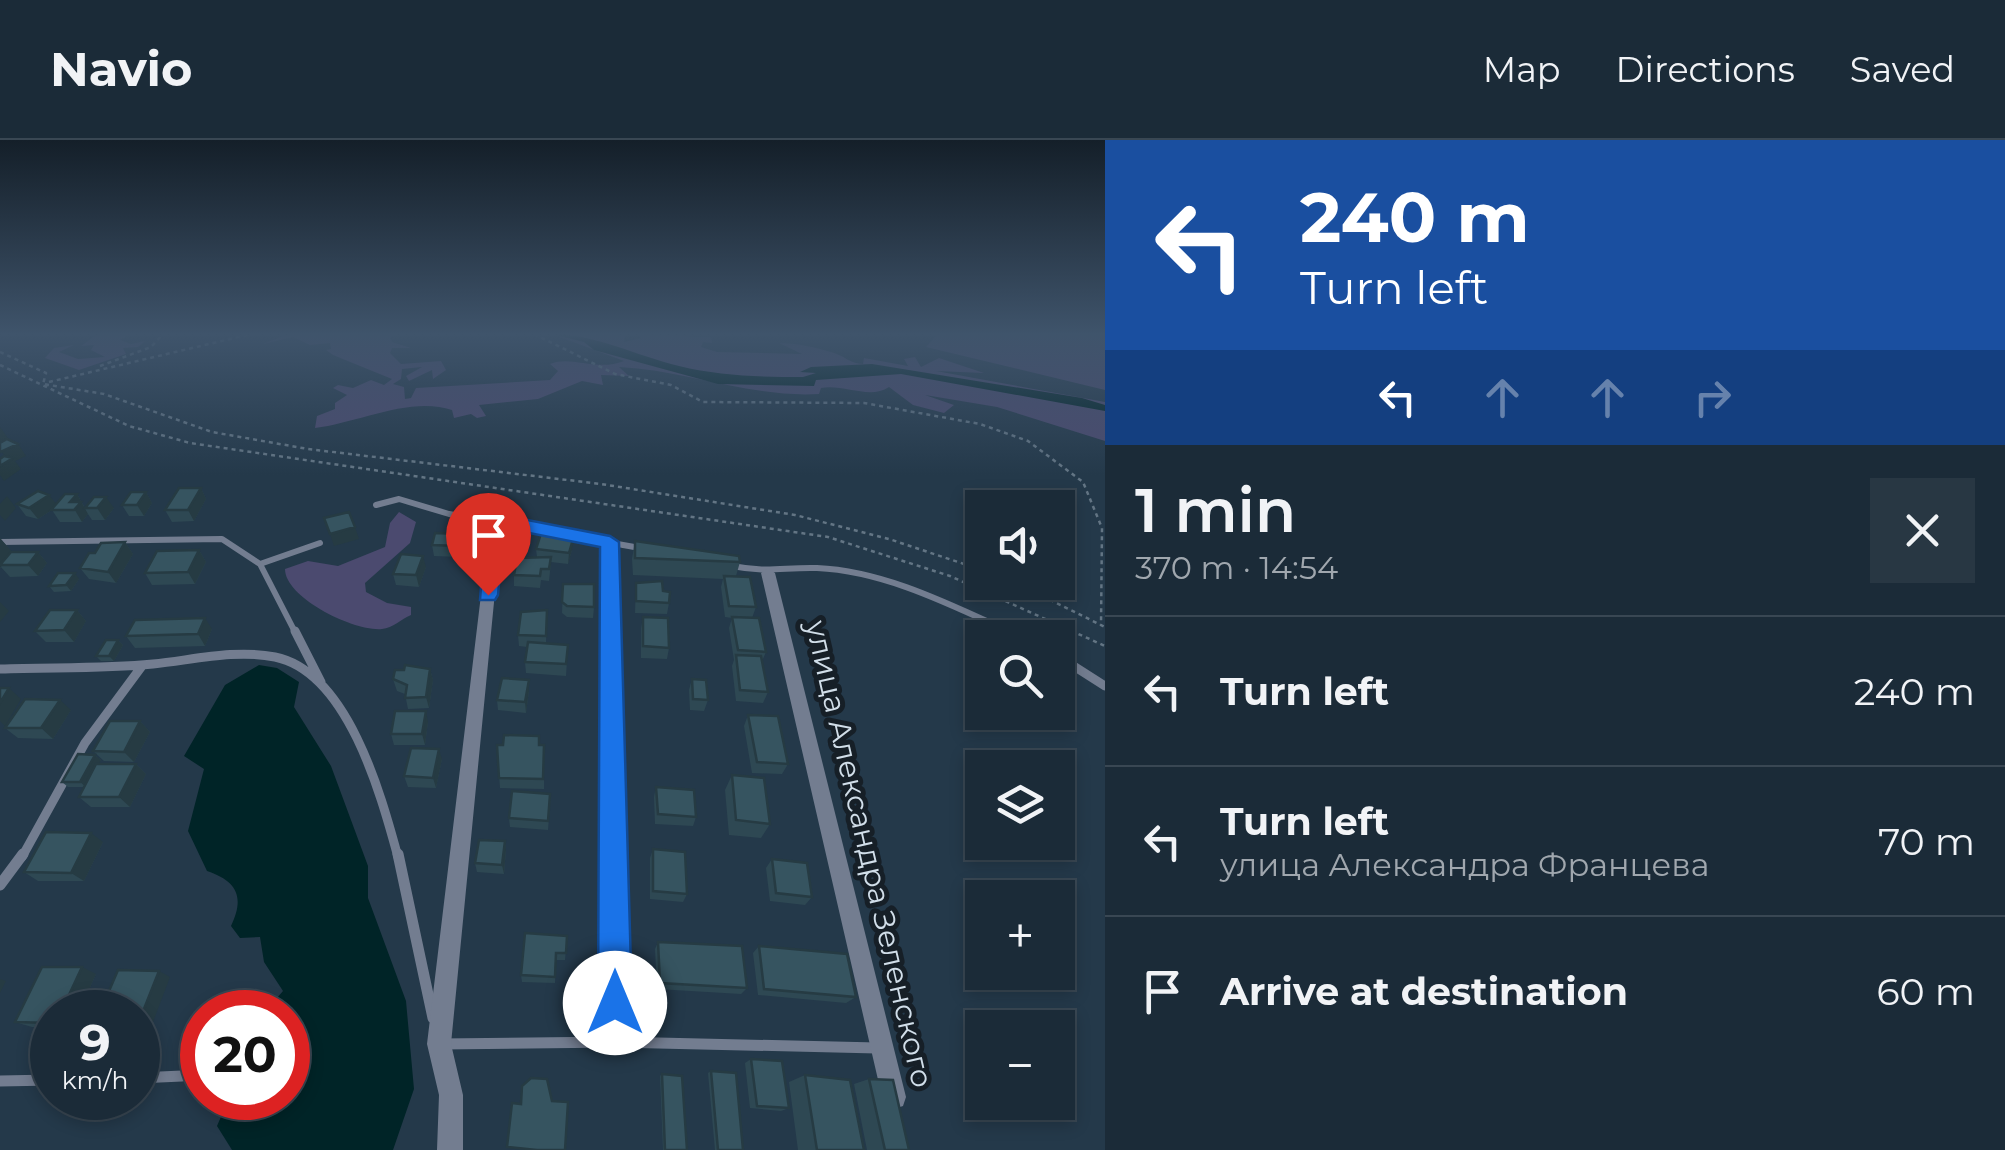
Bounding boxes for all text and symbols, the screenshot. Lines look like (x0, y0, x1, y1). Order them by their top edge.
text: Navio (50, 40, 193, 98)
text: Map (1483, 48, 1561, 91)
text: Directions (1616, 48, 1795, 91)
text: Saved (1850, 48, 1955, 91)
text: 240 m (1300, 174, 1530, 260)
icon: left (1135, 180, 1265, 310)
text: Turn left (1300, 260, 1488, 315)
icon: left (1370, 370, 1425, 425)
icon: ahead (1475, 370, 1530, 425)
icon: ahead (1580, 370, 1635, 425)
icon: right (1685, 370, 1740, 425)
text: 1 min (1135, 474, 1296, 547)
button: close (1870, 478, 1975, 583)
map controls (965, 490, 1075, 1120)
button: sound (965, 490, 1075, 600)
pin (446, 493, 531, 596)
icon: arrive (461, 508, 516, 563)
text: 370 m · 14:54 (1135, 548, 1338, 587)
street label: улица Александра Зеленского (797, 616, 941, 1091)
button: search (965, 620, 1075, 730)
icon: left (1135, 664, 1190, 719)
text: Turn left (1220, 668, 1389, 715)
text: 240 m (1854, 668, 1975, 715)
button: layers (965, 750, 1075, 860)
text: Turn left (1220, 798, 1389, 845)
icon: left (1135, 814, 1190, 869)
text: 70 m (1878, 818, 1975, 865)
text: улица Александра Францева (1220, 845, 1709, 884)
button: + (965, 880, 1075, 990)
position arrow (563, 951, 667, 1055)
icon: arrive (1135, 964, 1190, 1019)
text: Arrive at destination (1220, 968, 1628, 1015)
text: 60 m (1876, 968, 1975, 1015)
speed limit sign: 20 (180, 990, 310, 1120)
button: − (965, 1010, 1075, 1120)
text: 9 (79, 1012, 111, 1073)
text: km/h (62, 1065, 128, 1095)

